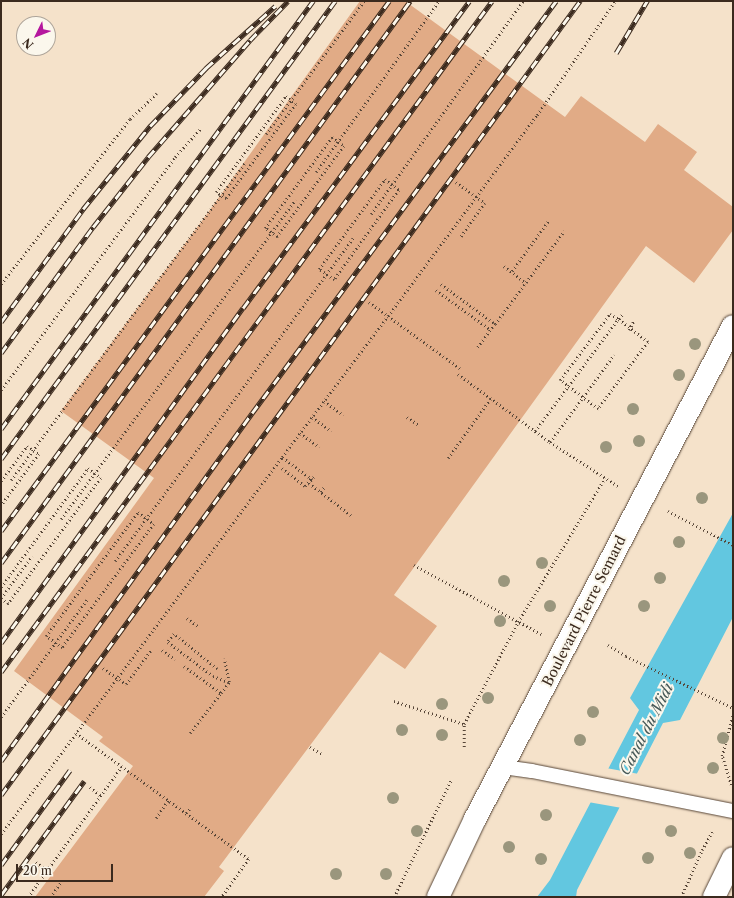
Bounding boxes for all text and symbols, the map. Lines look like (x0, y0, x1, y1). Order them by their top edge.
north arrow (16, 16, 56, 56)
text: N (20, 35, 36, 52)
street label: Boulevard Pierre Semard (539, 533, 629, 689)
water label: Canal du Midi (615, 680, 677, 778)
scale bar (18, 856, 115, 882)
text: 20 m (23, 863, 52, 878)

